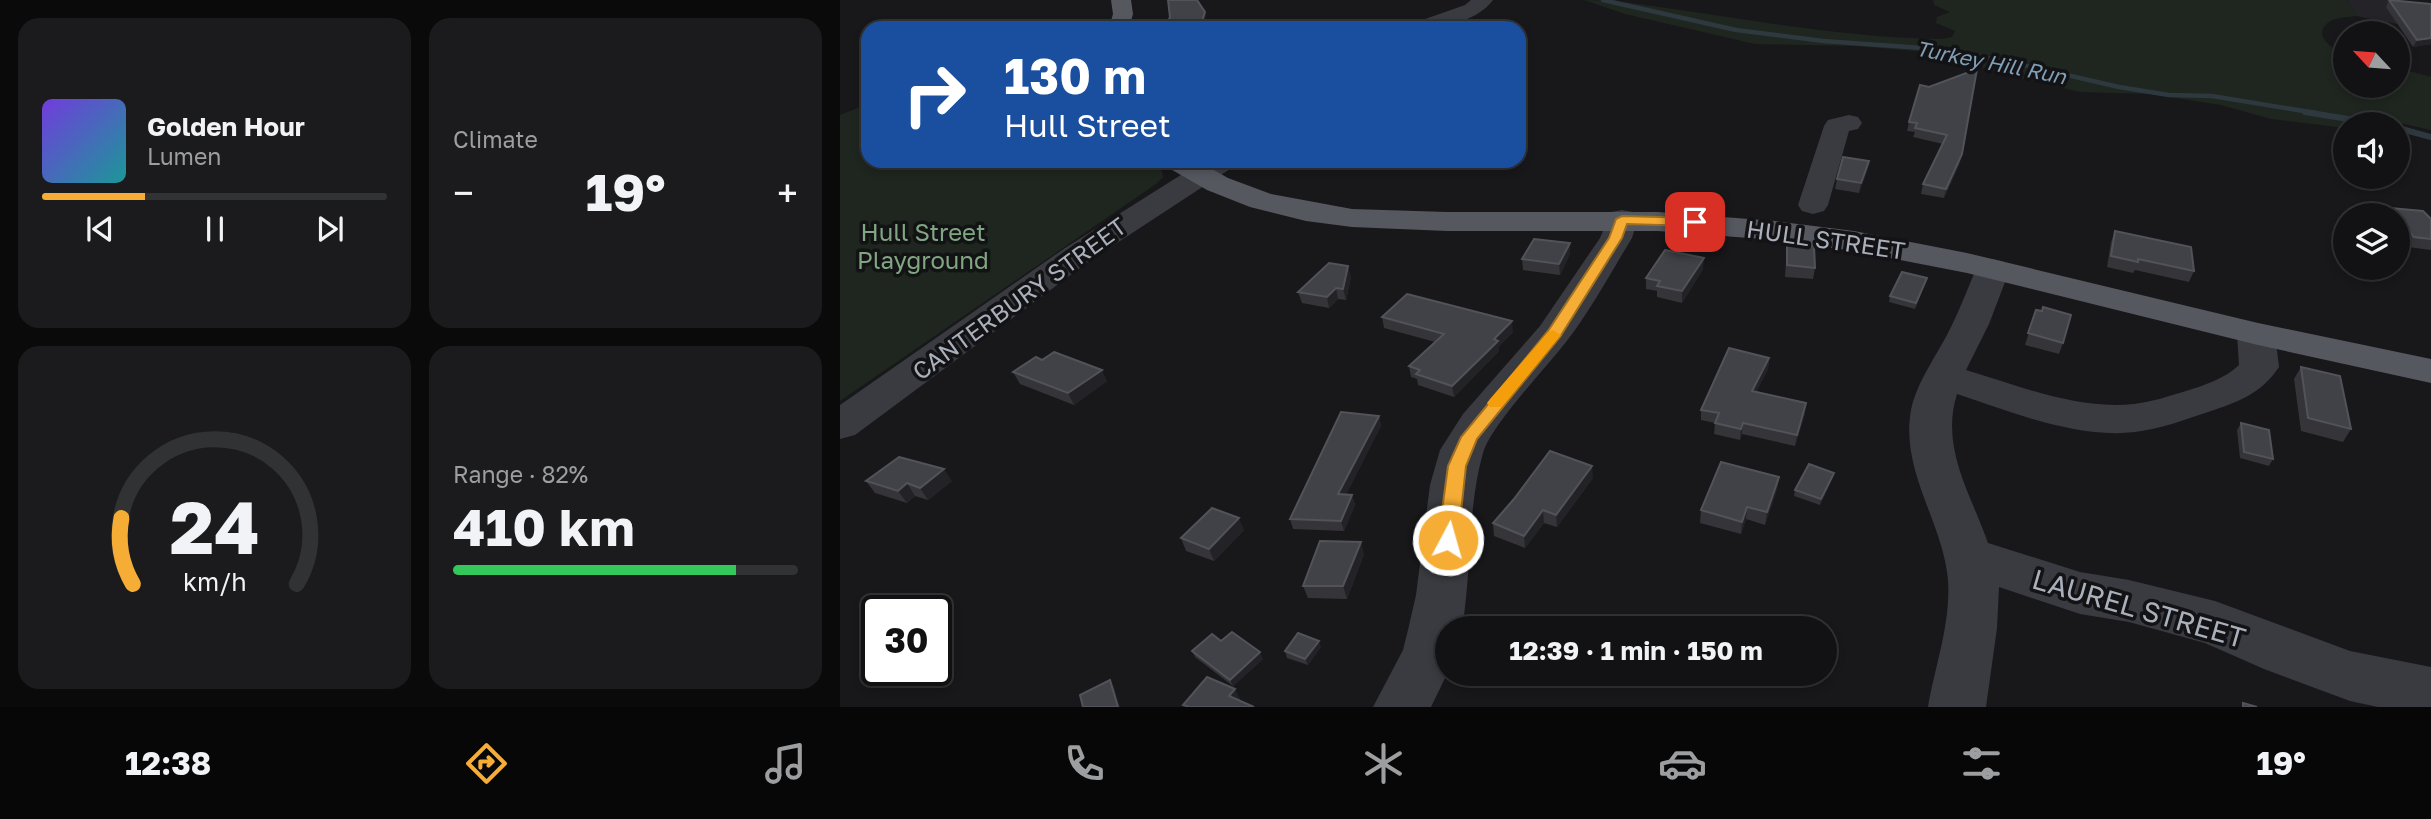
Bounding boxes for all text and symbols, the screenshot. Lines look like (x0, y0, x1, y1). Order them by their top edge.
north arrow (2333, 21, 2410, 98)
map controls (2333, 21, 2410, 280)
water label: Turkey Hill Run (1914, 35, 2069, 89)
text: 130 m (1004, 46, 1146, 105)
icon: right (889, 49, 980, 140)
text: Hull Street (1004, 106, 1171, 144)
text: Golden Hour (147, 111, 305, 142)
button: sound (2333, 112, 2410, 189)
text: Climate (453, 125, 538, 153)
text: Lumen (147, 142, 221, 170)
text: 19° (585, 160, 666, 222)
text: − (453, 170, 474, 215)
text: + (777, 170, 798, 215)
pin (1665, 192, 1725, 252)
icon: arrive (1676, 203, 1714, 241)
button: layers (2333, 203, 2410, 280)
icon: previous (81, 210, 119, 248)
icon: pause (196, 210, 234, 248)
icon: next (311, 210, 349, 248)
street label: CANTERBURY STREET (906, 211, 1132, 385)
street label: HULL STREET (1745, 214, 1907, 264)
park label: Hull Street Playground (857, 217, 989, 274)
text: Range · 82% (453, 460, 588, 488)
text: 24 (170, 483, 259, 570)
text: 410 km (453, 495, 635, 557)
position arrow (1411, 503, 1485, 577)
street label: LAUREL STREET (2029, 562, 2249, 654)
text: km/h (183, 565, 246, 596)
speed limit sign: 30 (861, 595, 952, 686)
text: 12:39 · 1 min · 150 m (1509, 635, 1763, 666)
icon: directions (462, 739, 511, 788)
icon: music (761, 739, 810, 788)
icon: phone (1060, 739, 1109, 788)
icon: climate (1359, 739, 1408, 788)
icon: car (1658, 739, 1707, 788)
icon: filters (1957, 739, 2006, 788)
text: 12:38 (125, 744, 211, 782)
text: 19° (2257, 744, 2306, 782)

